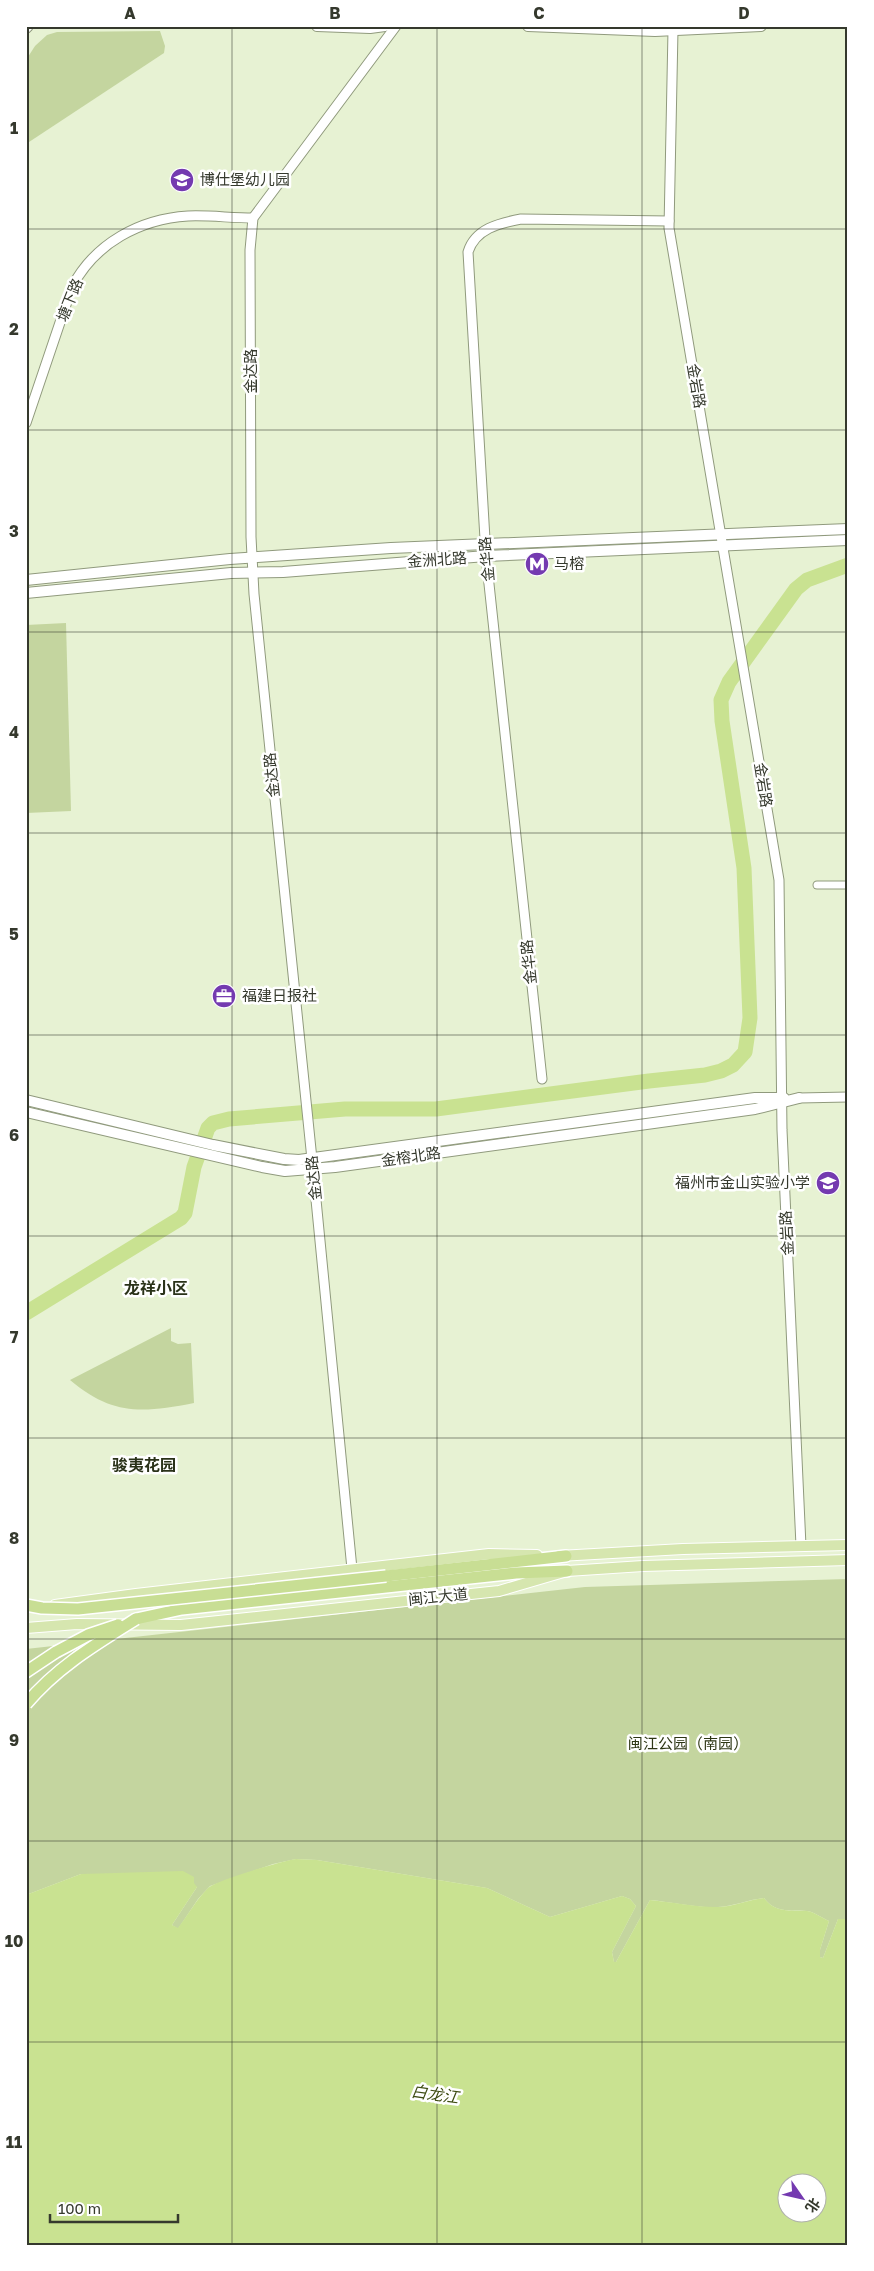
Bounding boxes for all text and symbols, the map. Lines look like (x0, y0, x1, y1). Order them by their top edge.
text: A (124, 3, 136, 23)
text: B (329, 3, 341, 23)
text: C (533, 3, 545, 23)
text: D (738, 3, 750, 23)
text: 1 (10, 118, 18, 138)
school or university icon: 博仕堡幼儿园 (169, 167, 195, 193)
place label: 博仕堡幼儿园 (200, 170, 290, 188)
street label: 塘下路 (52, 275, 86, 324)
text: 2 (9, 319, 19, 339)
street label: 金达路 (241, 348, 259, 394)
street label: 金岩路 (684, 362, 710, 410)
text: 3 (9, 521, 19, 541)
street label: 金华路 (475, 536, 497, 582)
street label: 金洲北路 (406, 548, 467, 570)
metro station icon: 马榕 (524, 551, 550, 577)
place label: 马榕 (554, 554, 584, 572)
text: 4 (9, 722, 19, 742)
street label: 金达路 (260, 752, 282, 798)
street label: 金岩路 (752, 761, 776, 808)
text: 5 (9, 924, 19, 944)
street label: 金华路 (517, 939, 539, 985)
office icon: 福建日报社 (211, 983, 237, 1009)
place label: 福建日报社 (242, 986, 317, 1004)
text: 6 (9, 1125, 19, 1145)
street label: 金榕北路 (380, 1143, 442, 1169)
street label: 金达路 (302, 1155, 324, 1201)
school or university icon: 福州市金山实验小学 (815, 1170, 841, 1196)
place label: 福州市金山实验小学 (675, 1173, 810, 1191)
street label: 金岩路 (776, 1210, 796, 1256)
district label: 龙祥小区 (124, 1278, 188, 1298)
text: 7 (10, 1327, 19, 1347)
district label: 骏夷花园 (112, 1455, 176, 1475)
text: 8 (9, 1528, 19, 1548)
street label: 闽江大道 (407, 1584, 469, 1608)
text: 9 (9, 1730, 19, 1750)
park label: 闽江公园（南园） (628, 1734, 748, 1752)
text: 10 (5, 1931, 23, 1951)
water label: 白龙江 (410, 2081, 462, 2108)
text: 11 (6, 2132, 22, 2152)
north arrow (776, 2174, 826, 2224)
scale bar (50, 2191, 178, 2223)
text: 北 (802, 2195, 824, 2216)
text: 100 m (58, 2199, 101, 2217)

